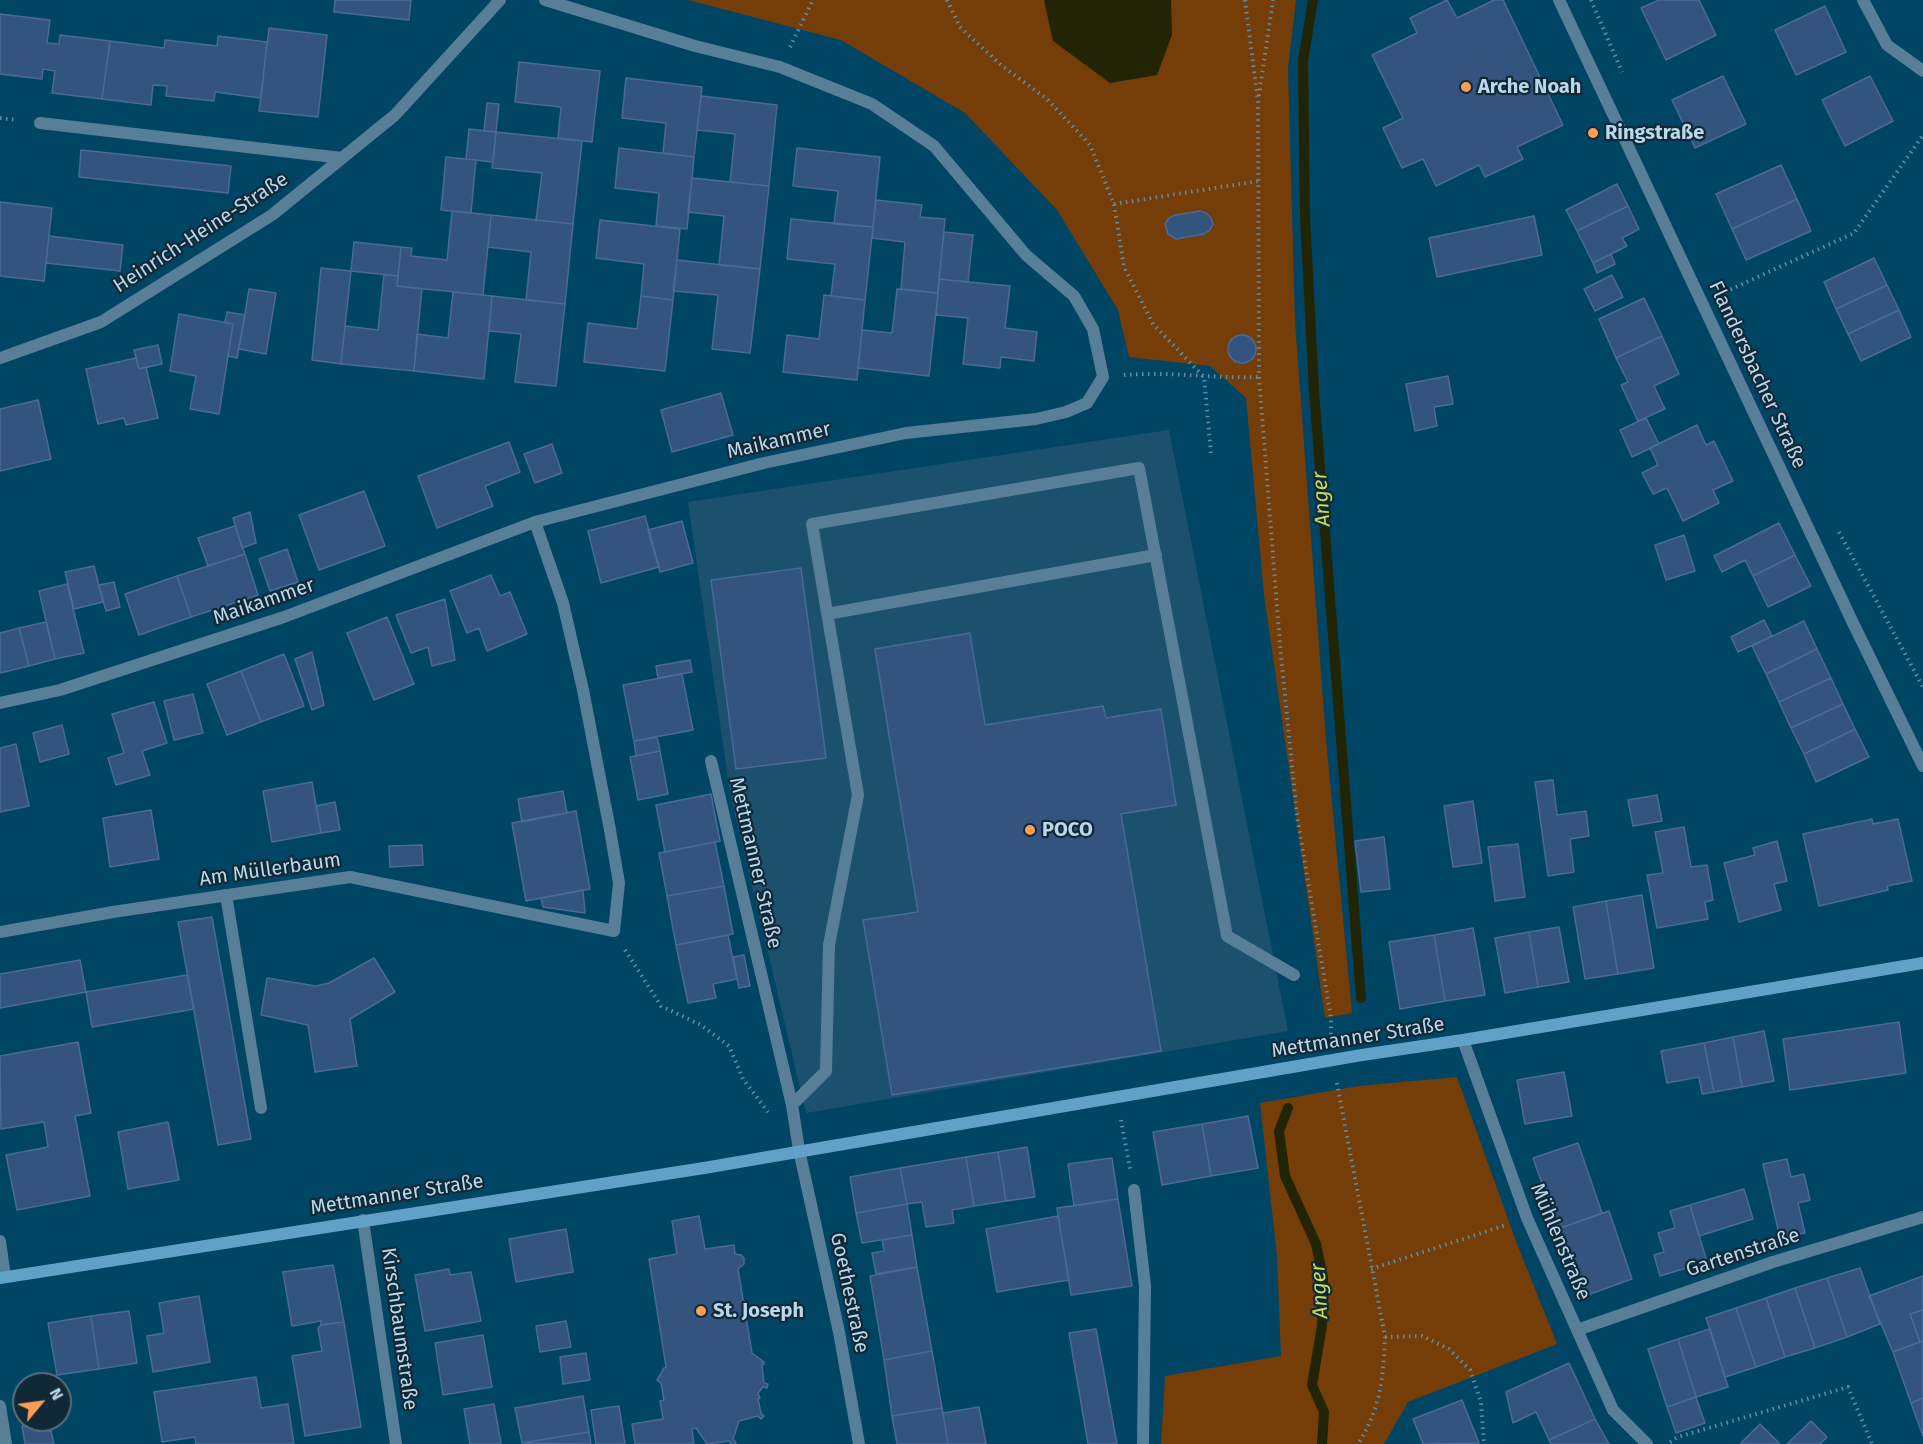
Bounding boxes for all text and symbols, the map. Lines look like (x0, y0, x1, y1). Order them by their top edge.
place label: Arche Noah (1478, 75, 1581, 99)
marker: Arche Noah (1459, 80, 1473, 94)
place label: Ringstraße (1605, 121, 1704, 145)
marker: Ringstraße (1586, 126, 1600, 140)
street label: Heinrich-Heine-Straße (109, 168, 293, 298)
street label: Flandersbacher Straße (1703, 277, 1811, 473)
street label: Maikammer (725, 417, 833, 465)
water label: Anger (1308, 471, 1336, 527)
street label: Maikammer (210, 573, 318, 631)
street label: Mettmanner Straße (724, 775, 786, 951)
place label: POCO (1042, 818, 1093, 842)
marker: POCO (1023, 823, 1037, 837)
street label: Am Müllerbaum (198, 848, 342, 892)
street label: Mettmanner Straße (1270, 1012, 1446, 1064)
street label: Mettmanner Straße (309, 1169, 485, 1221)
street label: Mühlenstraße (1525, 1180, 1595, 1304)
street label: Gartenstraße (1683, 1223, 1803, 1283)
street label: Goethestraße (825, 1231, 873, 1355)
street label: Kirschbaumstraße (376, 1246, 422, 1412)
water label: Anger (1306, 1263, 1334, 1319)
place label: St. Joseph (713, 1299, 804, 1323)
marker: St. Joseph (694, 1304, 708, 1318)
north arrow (12, 1372, 72, 1432)
text: N (46, 1385, 67, 1403)

